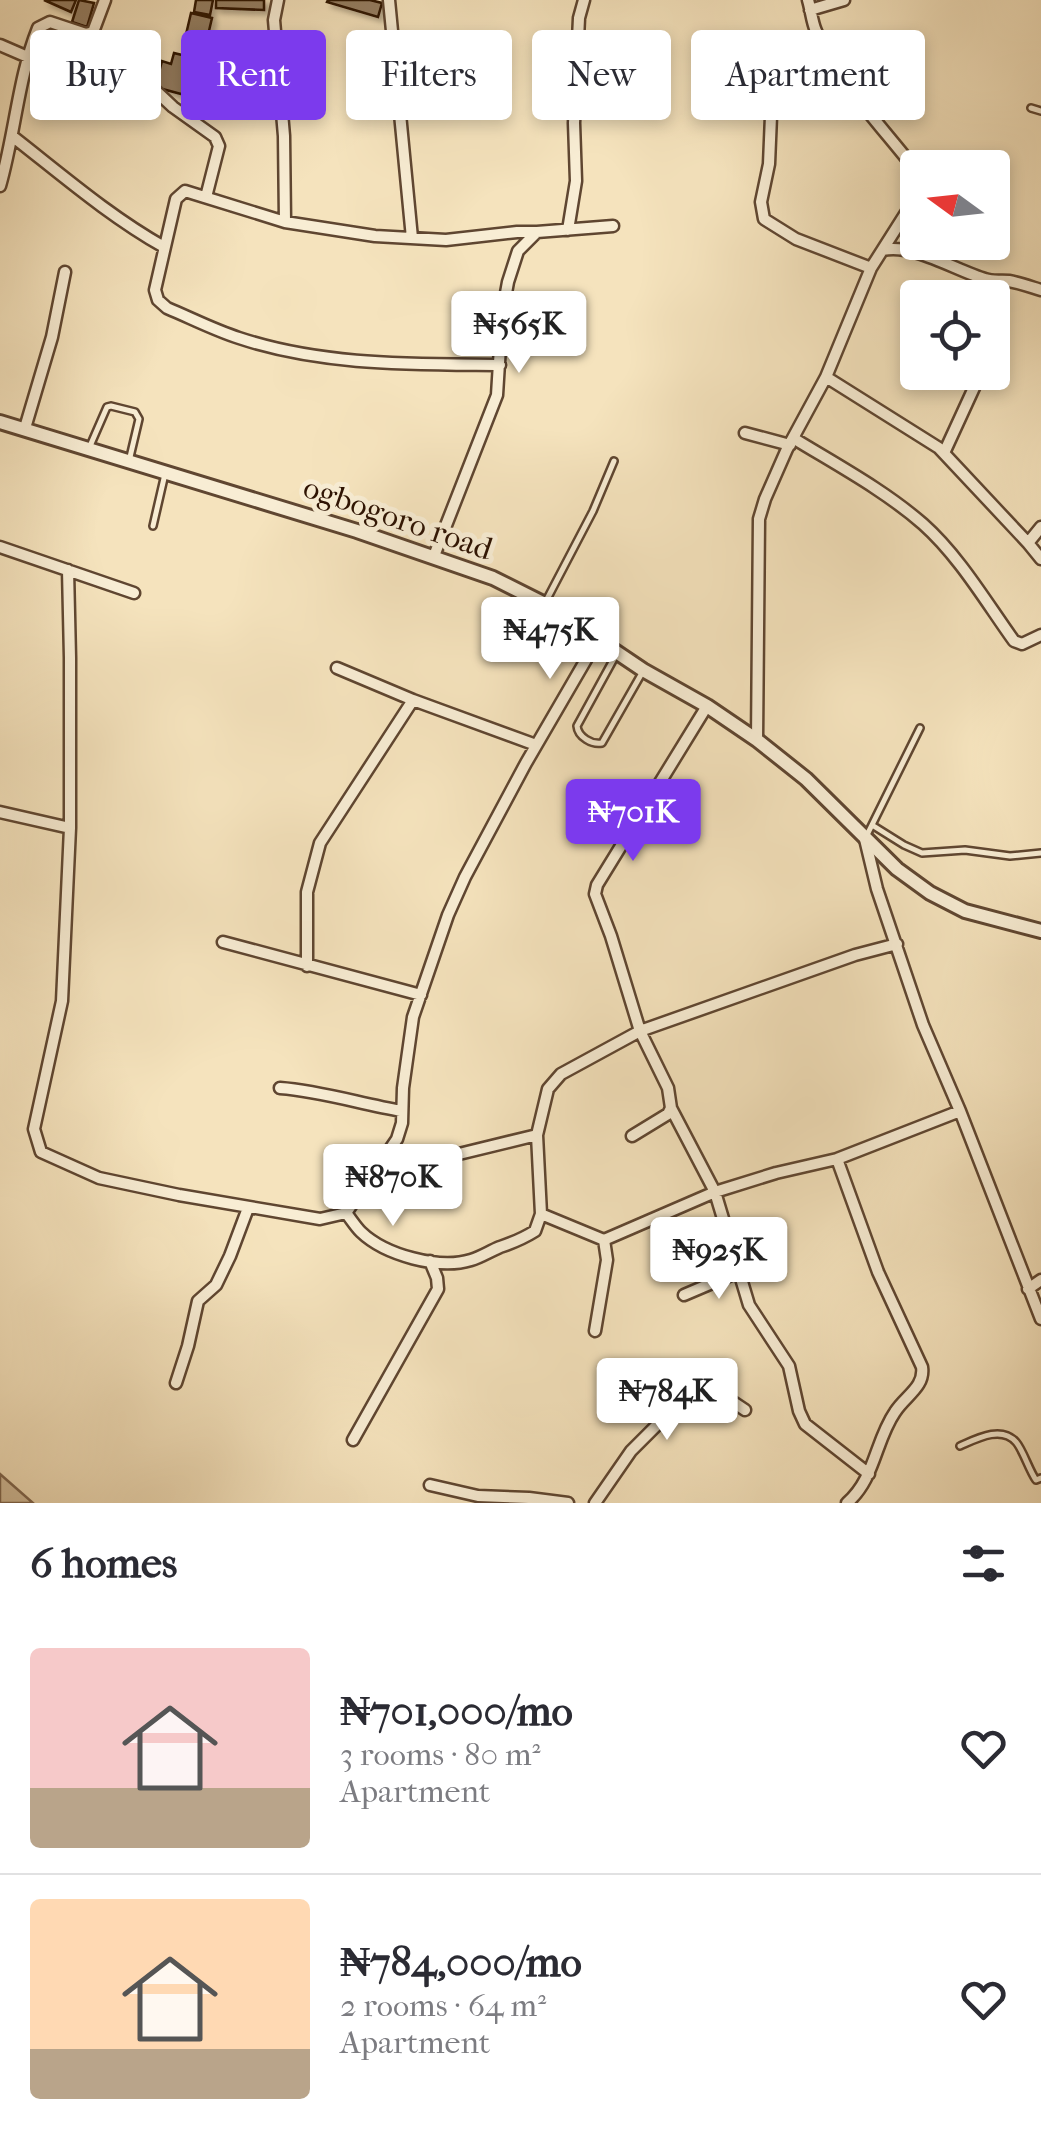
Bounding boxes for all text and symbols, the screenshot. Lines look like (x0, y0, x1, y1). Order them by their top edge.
chip: Buy (30, 30, 161, 120)
chip: Rent (181, 30, 326, 120)
chip: Filters (346, 30, 512, 120)
chip: New (532, 30, 671, 120)
chip: Apartment (691, 30, 925, 120)
north arrow (900, 150, 1010, 260)
map controls (900, 150, 1010, 390)
button: locate (900, 280, 1010, 390)
pin: ₦565K (449, 291, 589, 376)
text: ₦565K (473, 305, 565, 342)
street label: ogbogoro road (299, 468, 498, 568)
pin: ₦475K (480, 597, 620, 682)
text: ₦475K (503, 611, 597, 648)
pin: ₦701K (563, 779, 703, 864)
text: ₦701K (588, 793, 678, 830)
pin: ₦870K (323, 1144, 463, 1229)
text: ₦870K (345, 1158, 441, 1195)
pin: ₦925K (649, 1217, 789, 1302)
text: ₦925K (672, 1231, 766, 1268)
pin: ₦784K (597, 1358, 737, 1443)
text: ₦784K (619, 1372, 715, 1409)
icon: filters (956, 1536, 1011, 1591)
text: 6 homes (30, 1539, 177, 1588)
text: ₦701,000/mo (340, 1687, 573, 1736)
icon: home (110, 1688, 230, 1808)
icon: heart (956, 1721, 1011, 1776)
text: 3 rooms · 80 m² (340, 1736, 541, 1773)
text: Apartment (340, 1773, 490, 1810)
text: ₦784,000/mo (340, 1938, 582, 1987)
icon: home (110, 1939, 230, 2059)
icon: heart (956, 1972, 1011, 2027)
text: 2 rooms · 64 m² (340, 1987, 546, 2024)
text: Apartment (340, 2024, 490, 2061)

